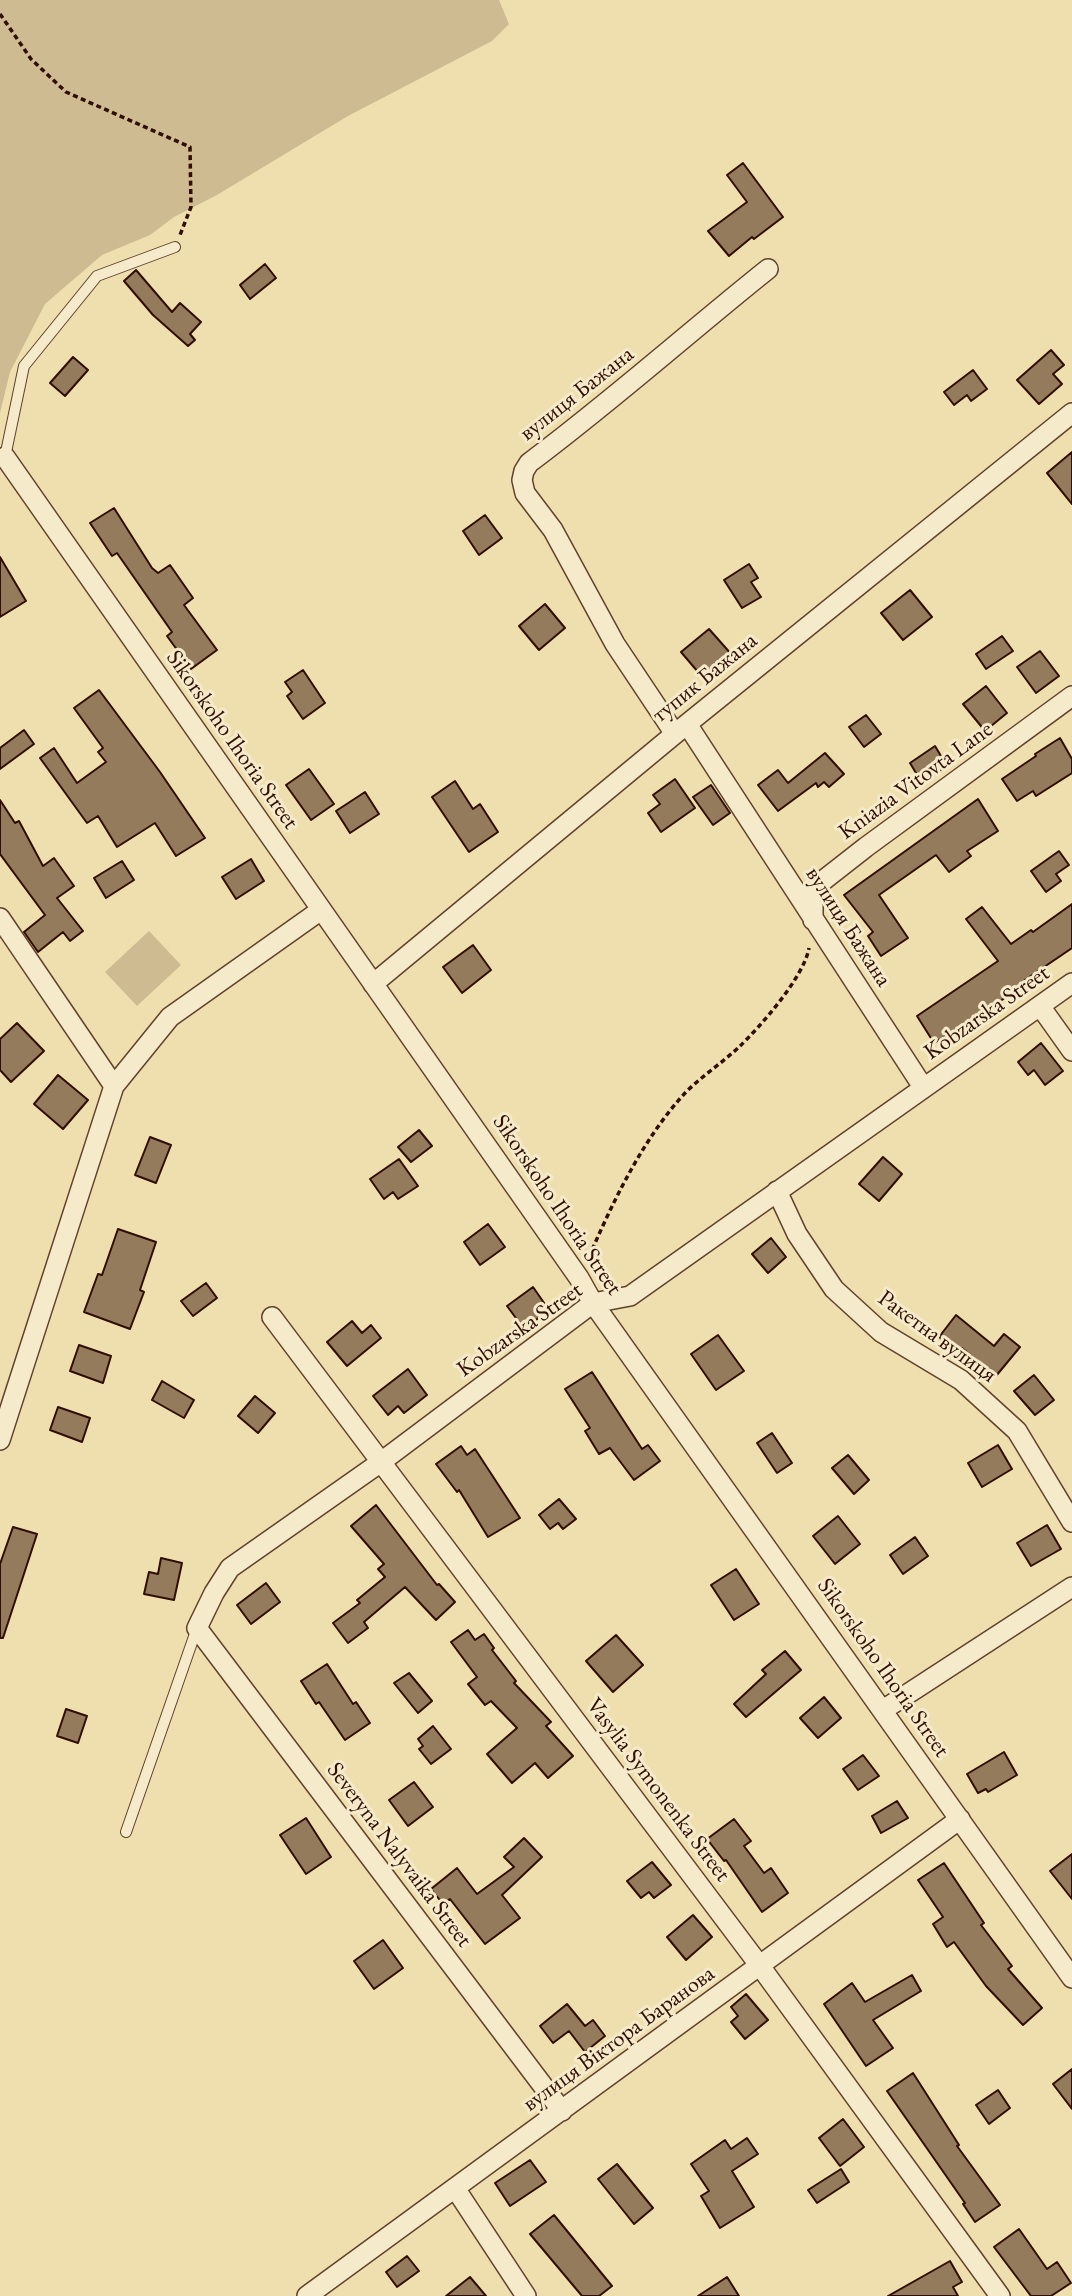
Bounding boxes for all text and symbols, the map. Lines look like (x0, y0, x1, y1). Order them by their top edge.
street label: вулиця Бажана (514, 341, 640, 447)
street label: тупик Бажана (647, 627, 763, 729)
street label: Sikorskoho Ihoria Street (160, 645, 304, 835)
street label: Kniazia Vitovta Lane (833, 716, 999, 846)
street label: вулиця Бажана (799, 862, 897, 992)
street label: Kobzarska Street (919, 960, 1055, 1066)
street label: Sikorskoho Ihoria Street (486, 1109, 628, 1301)
street label: Kobzarska Street (452, 1277, 588, 1383)
street label: Ракетна вулиця (872, 1285, 1002, 1389)
street label: Sikorskoho Ihoria Street (811, 1573, 955, 1763)
street label: Vasylia Symonenka Street (580, 1693, 736, 1887)
street label: Severyna Nalyvaika Street (320, 1757, 478, 1953)
street label: вулиця Віктора Баранова (518, 1960, 720, 2118)

